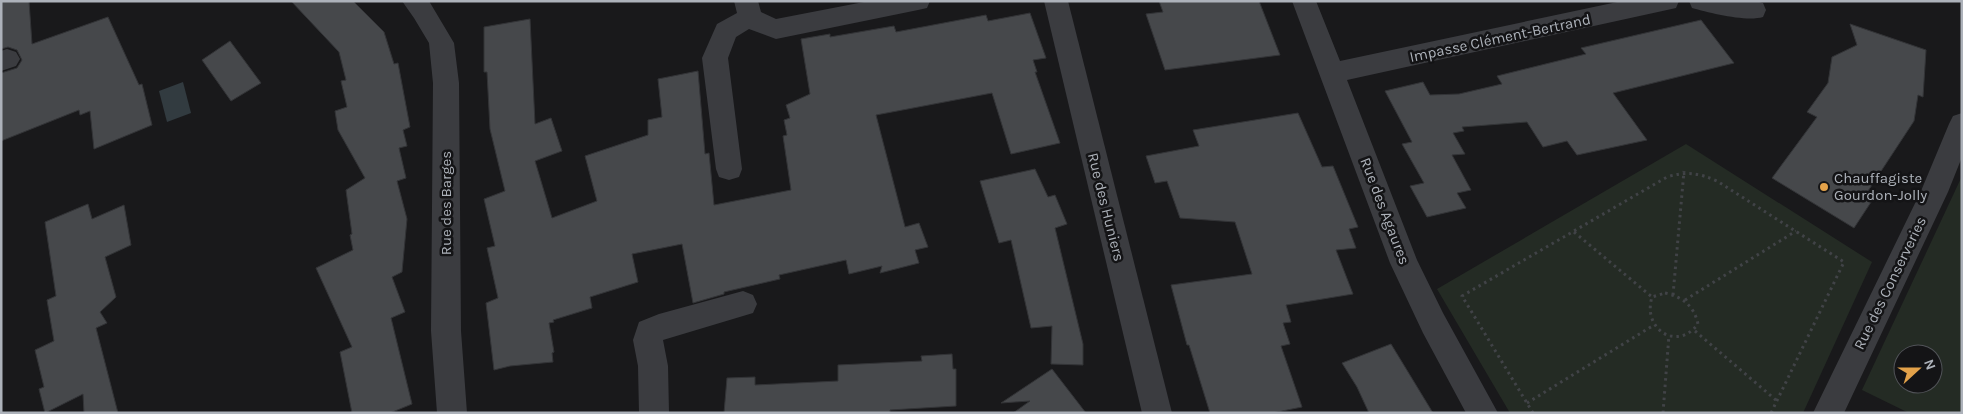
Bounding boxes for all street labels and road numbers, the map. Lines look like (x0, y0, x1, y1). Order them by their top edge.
street label: Impasse Clément-Bertrand (1408, 10, 1592, 66)
street label: Rue des Barges (437, 151, 455, 255)
street label: Rue des Huniers (1084, 151, 1128, 263)
street label: Rue des Agaures (1356, 155, 1414, 267)
street label: Rue des Conserveries (1850, 214, 1930, 352)

